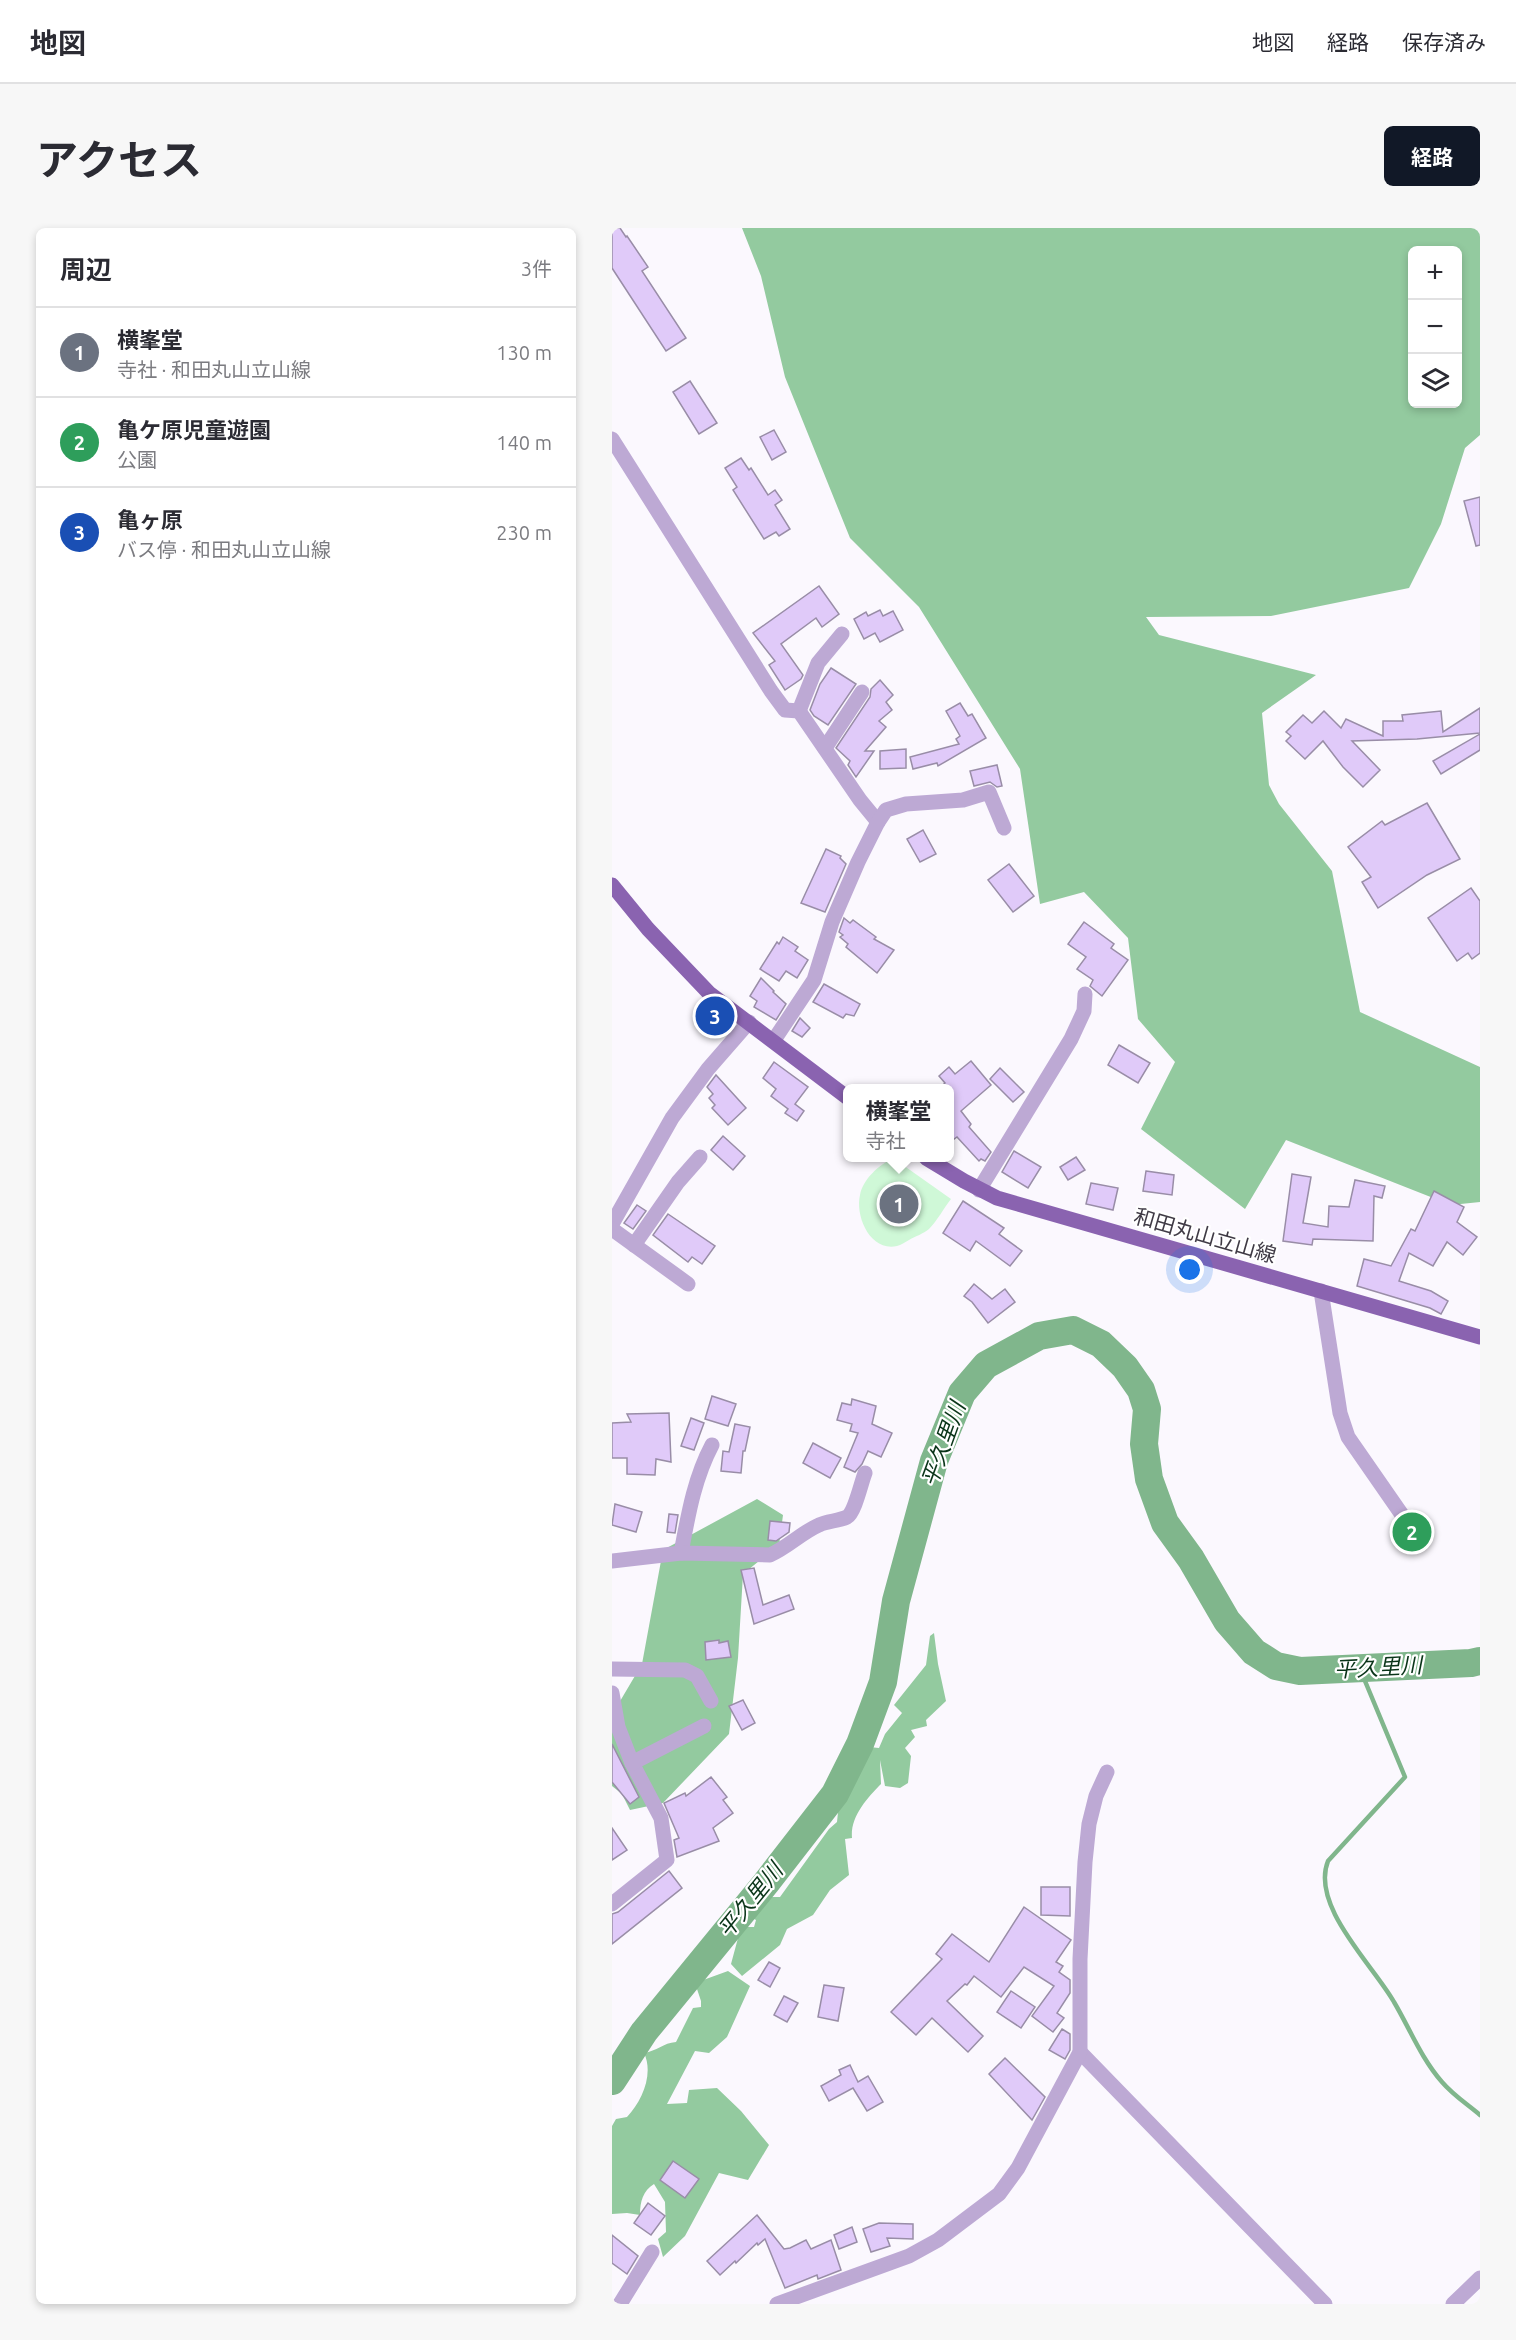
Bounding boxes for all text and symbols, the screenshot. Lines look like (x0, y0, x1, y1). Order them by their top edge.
text: 地図 (30, 27, 86, 58)
text: 地図 (1252, 30, 1294, 54)
text: 経路 (1327, 30, 1369, 54)
text: 保存済み (1402, 30, 1486, 54)
button: 経路 (1384, 126, 1480, 186)
text: アクセス (36, 136, 202, 183)
map controls (1408, 246, 1462, 408)
button: + (1408, 246, 1462, 300)
text: 周辺 (60, 255, 112, 284)
text: 3件 (521, 257, 552, 280)
button: − (1408, 300, 1462, 354)
text: 横峯堂 (117, 327, 183, 352)
text: 1 (74, 341, 85, 364)
text: 130 m (496, 341, 552, 364)
button: layers (1408, 354, 1462, 408)
text: 寺社 · 和田丸山立山線 (117, 358, 311, 381)
text: 亀ケ原児童遊園 (117, 417, 271, 442)
text: 2 (74, 431, 85, 454)
text: 140 m (496, 431, 552, 454)
text: 公園 (117, 448, 157, 471)
text: 亀ヶ原 (117, 507, 183, 532)
text: 3 (74, 521, 85, 544)
text: 230 m (496, 521, 552, 544)
text: バス停 · 和田丸山立山線 (117, 538, 331, 561)
pin: 3 (696, 994, 734, 1038)
popup (843, 1084, 954, 1162)
text: 横峯堂 (865, 1098, 932, 1123)
text: 寺社 (865, 1129, 905, 1152)
pin: 1 (880, 1182, 918, 1226)
street label: 和田丸山立山線 (1131, 1203, 1279, 1267)
your location (1175, 1255, 1204, 1284)
water label: 平久里川 (916, 1396, 970, 1489)
pin: 2 (1392, 1510, 1432, 1554)
water label: 平久里川 (1333, 1652, 1425, 1681)
water label: 平久里川 (712, 1856, 788, 1942)

